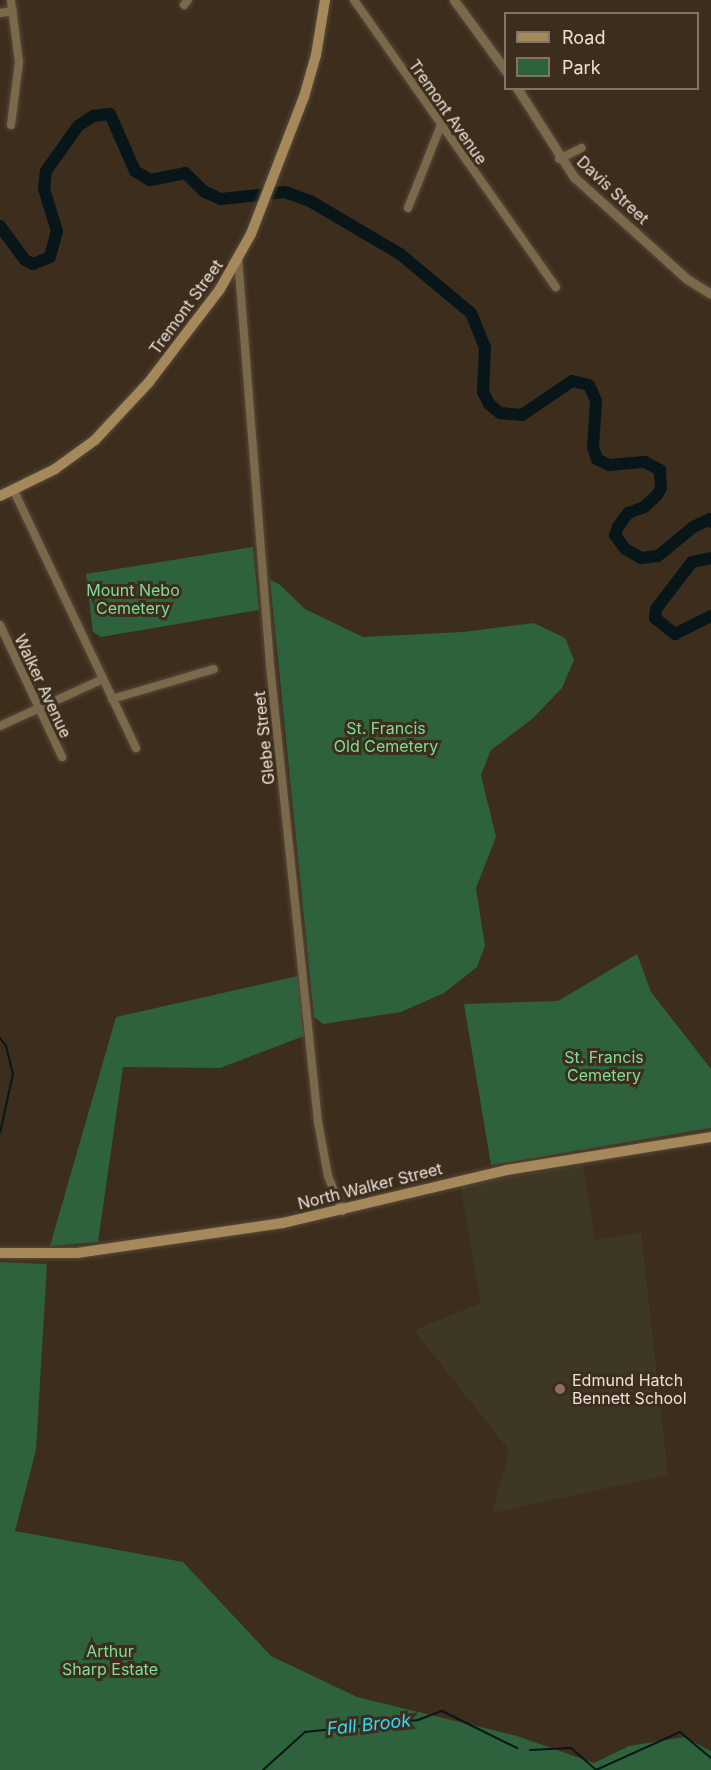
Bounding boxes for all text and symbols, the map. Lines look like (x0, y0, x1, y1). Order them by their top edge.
legend (504, 12, 699, 90)
text: Road (562, 27, 605, 48)
street label: Tremont Avenue (405, 56, 491, 168)
text: Park (562, 57, 601, 78)
street label: Davis Street (573, 152, 653, 228)
street label: Tremont Street (145, 256, 227, 358)
park label: Mount Nebo Cemetery (86, 580, 180, 618)
street label: Walker Avenue (11, 631, 75, 741)
street label: Glebe Street (250, 690, 278, 786)
park label: St. Francis Old Cemetery (334, 718, 438, 756)
park label: St. Francis Cemetery (564, 1047, 644, 1085)
street label: North Walker Street (296, 1159, 444, 1213)
place label: Edmund Hatch Bennett School (572, 1370, 687, 1408)
marker: Edmund Hatch Bennett School (553, 1382, 567, 1396)
park label: Arthur Sharp Estate (62, 1641, 158, 1679)
water label: Fall Brook (326, 1710, 412, 1740)

